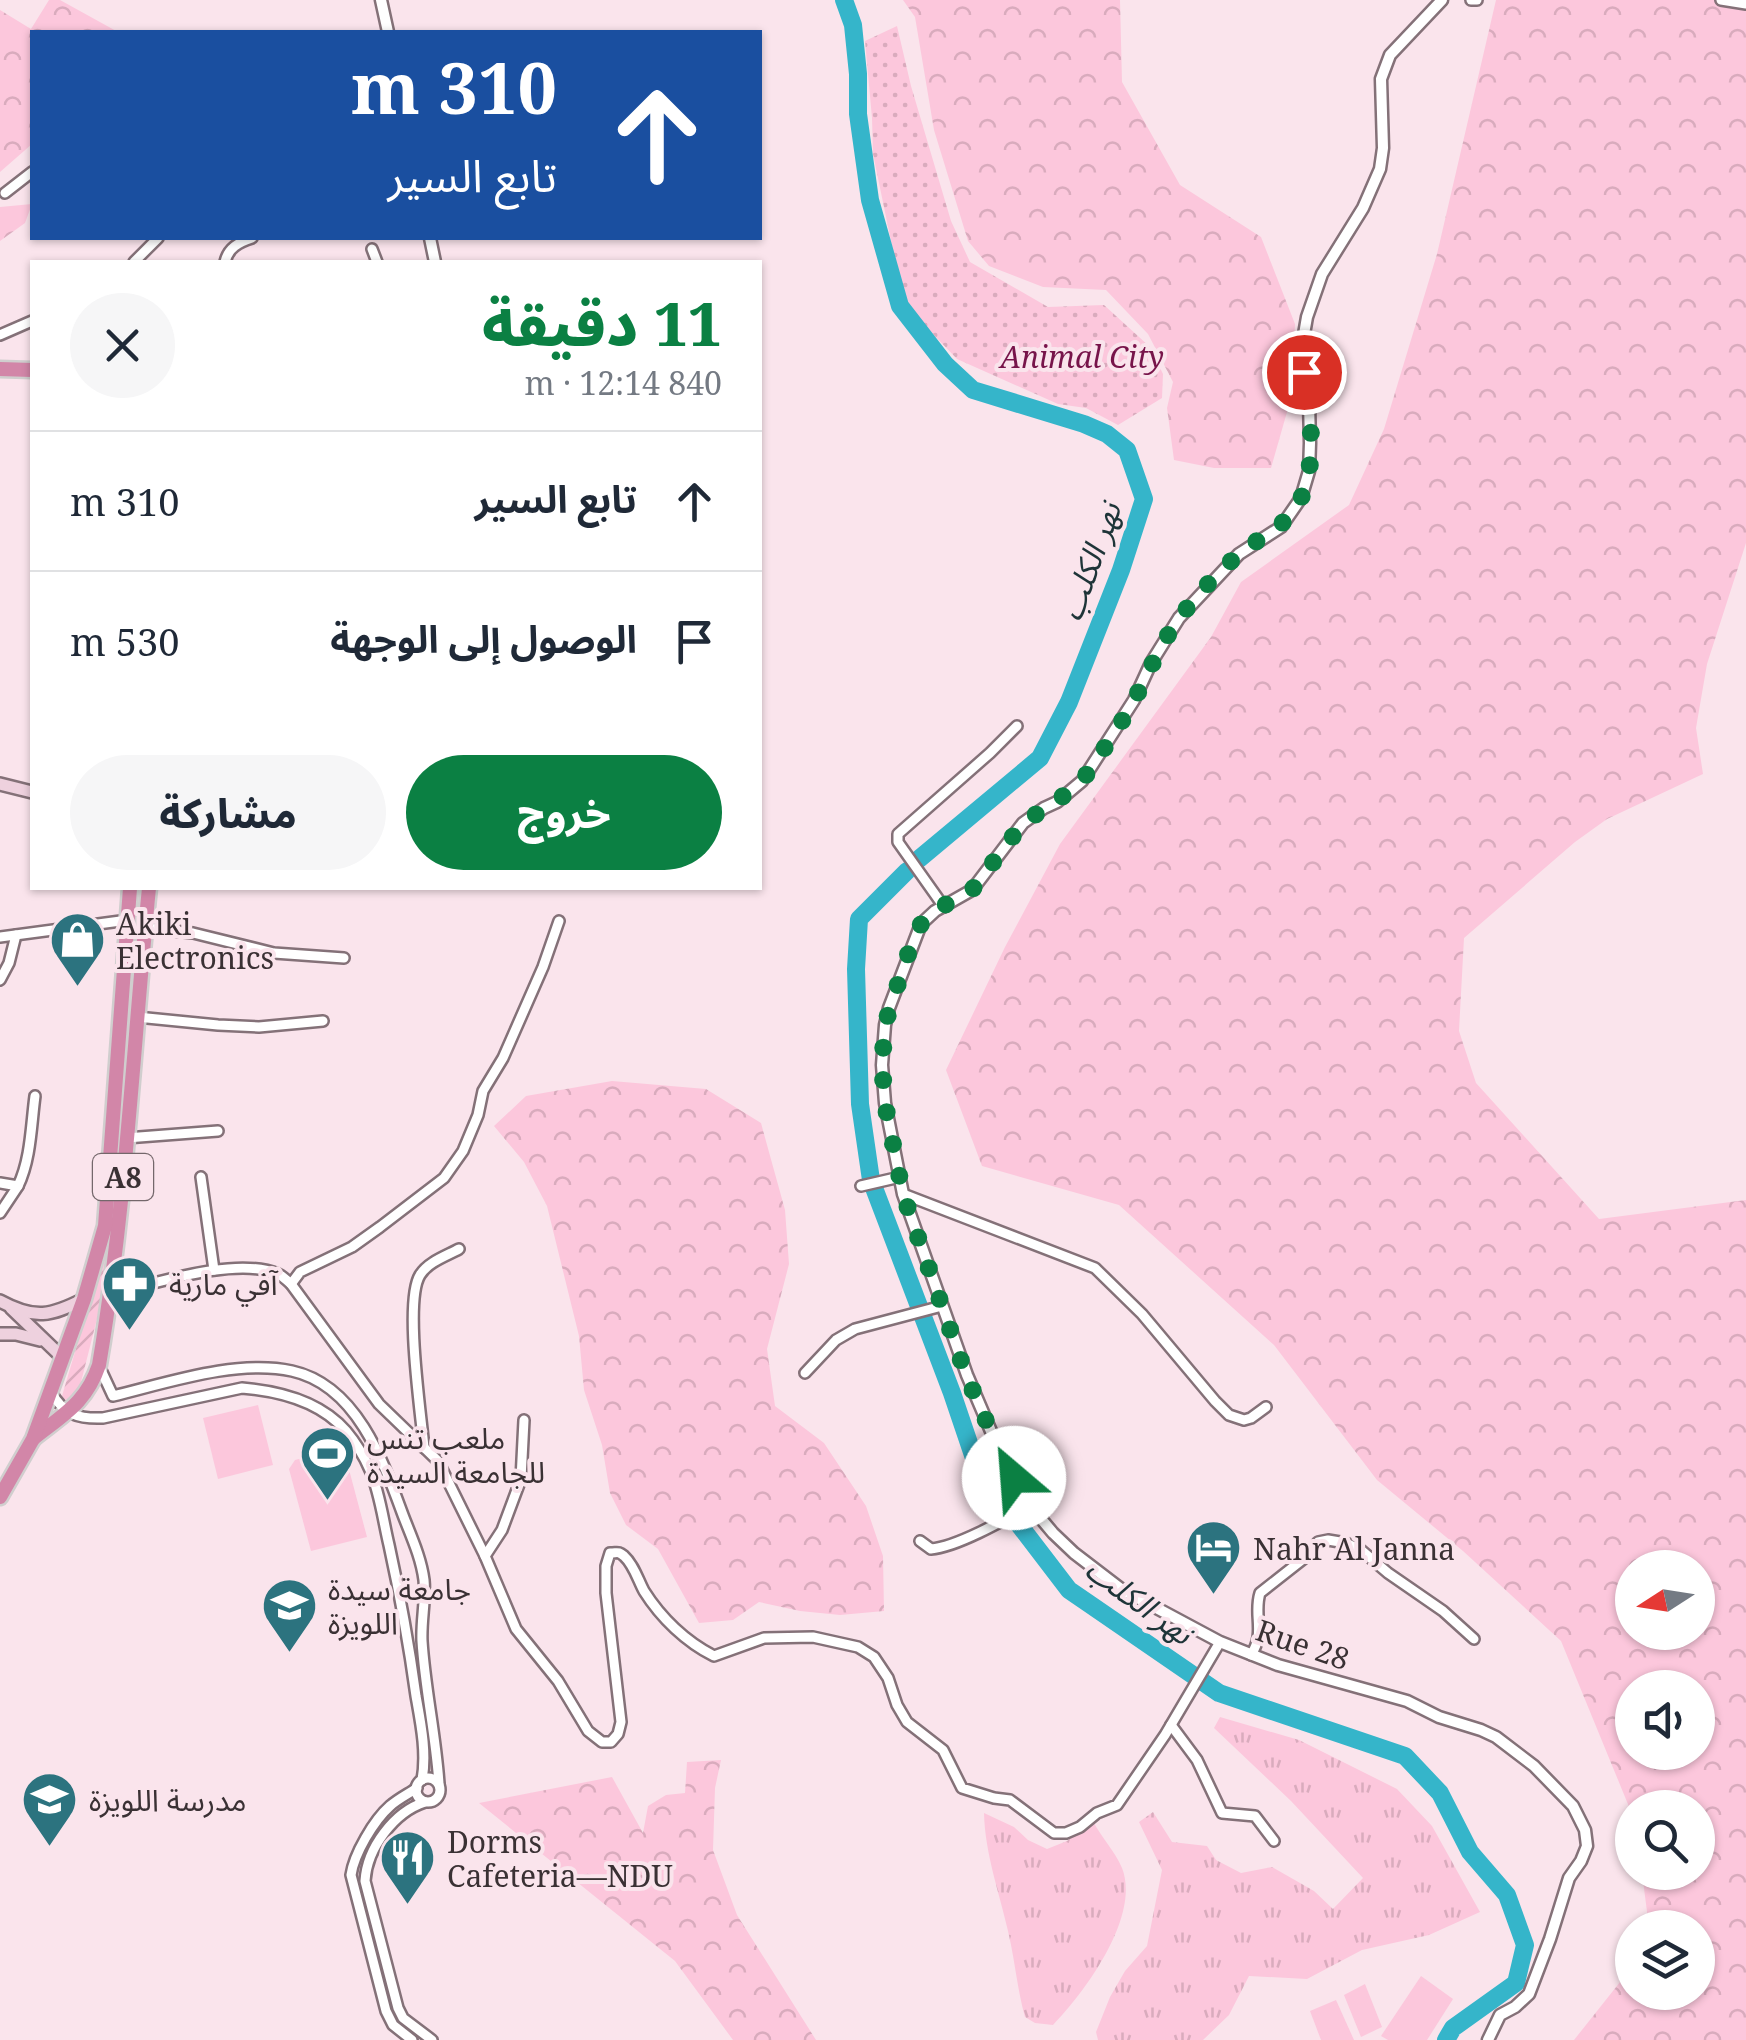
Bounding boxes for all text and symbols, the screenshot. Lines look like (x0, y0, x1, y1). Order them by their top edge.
text: 310 m (351, 39, 557, 135)
icon: ahead (592, 70, 722, 200)
text: تابع السير (387, 144, 557, 205)
text: 11 دقيقة (482, 282, 722, 364)
button: close (70, 293, 175, 398)
pin (1262, 330, 1347, 415)
park label: Animal City (998, 336, 1164, 377)
icon: arrive (1277, 345, 1332, 400)
text: 840 m · 12:14 (524, 361, 722, 404)
text: تابع السير (475, 472, 637, 524)
icon: ahead (667, 474, 722, 529)
text: 310 m (70, 475, 180, 527)
water label: نهر الكلب (1048, 493, 1131, 626)
text: الوصول إلى الوجهة (330, 612, 637, 664)
icon: arrive (667, 614, 722, 669)
text: 530 m (70, 615, 180, 667)
button: مشاركة (70, 755, 386, 870)
button: خروج (406, 755, 722, 870)
place label: Akiki Electronics (116, 903, 274, 978)
shop icon: Akiki Electronics (47, 910, 107, 989)
road number: A8 (93, 1154, 153, 1200)
pharmacy icon: آفي مارية (100, 1253, 160, 1332)
place label: آفي مارية (169, 1263, 279, 1307)
place label: ملعب تنس للجامعة السيدة (367, 1417, 545, 1492)
sports icon: ملعب تنس للجامعة السيدة (298, 1424, 358, 1503)
position arrow (962, 1426, 1066, 1530)
hotel icon: Nahr Al Janna (1184, 1518, 1244, 1597)
place label: Nahr Al Janna (1253, 1528, 1455, 1569)
water label: نهر الكلب (1078, 1547, 1205, 1655)
north arrow (1615, 1550, 1715, 1650)
map controls (1615, 1550, 1715, 2010)
place label: جامعة سيدة اللويزة (328, 1568, 471, 1643)
school or university icon: جامعة سيدة اللويزة (259, 1575, 319, 1654)
street label: Rue 28 (1251, 1609, 1355, 1679)
button: sound (1615, 1670, 1715, 1770)
school or university icon: مدرسة اللويزة (20, 1769, 80, 1848)
place label: مدرسة اللويزة (89, 1779, 247, 1820)
button: search (1615, 1790, 1715, 1890)
place label: Dorms Cafeteria—NDU (447, 1821, 673, 1896)
restaurant icon: Dorms Cafeteria—NDU (378, 1828, 438, 1907)
button: layers (1615, 1910, 1715, 2010)

